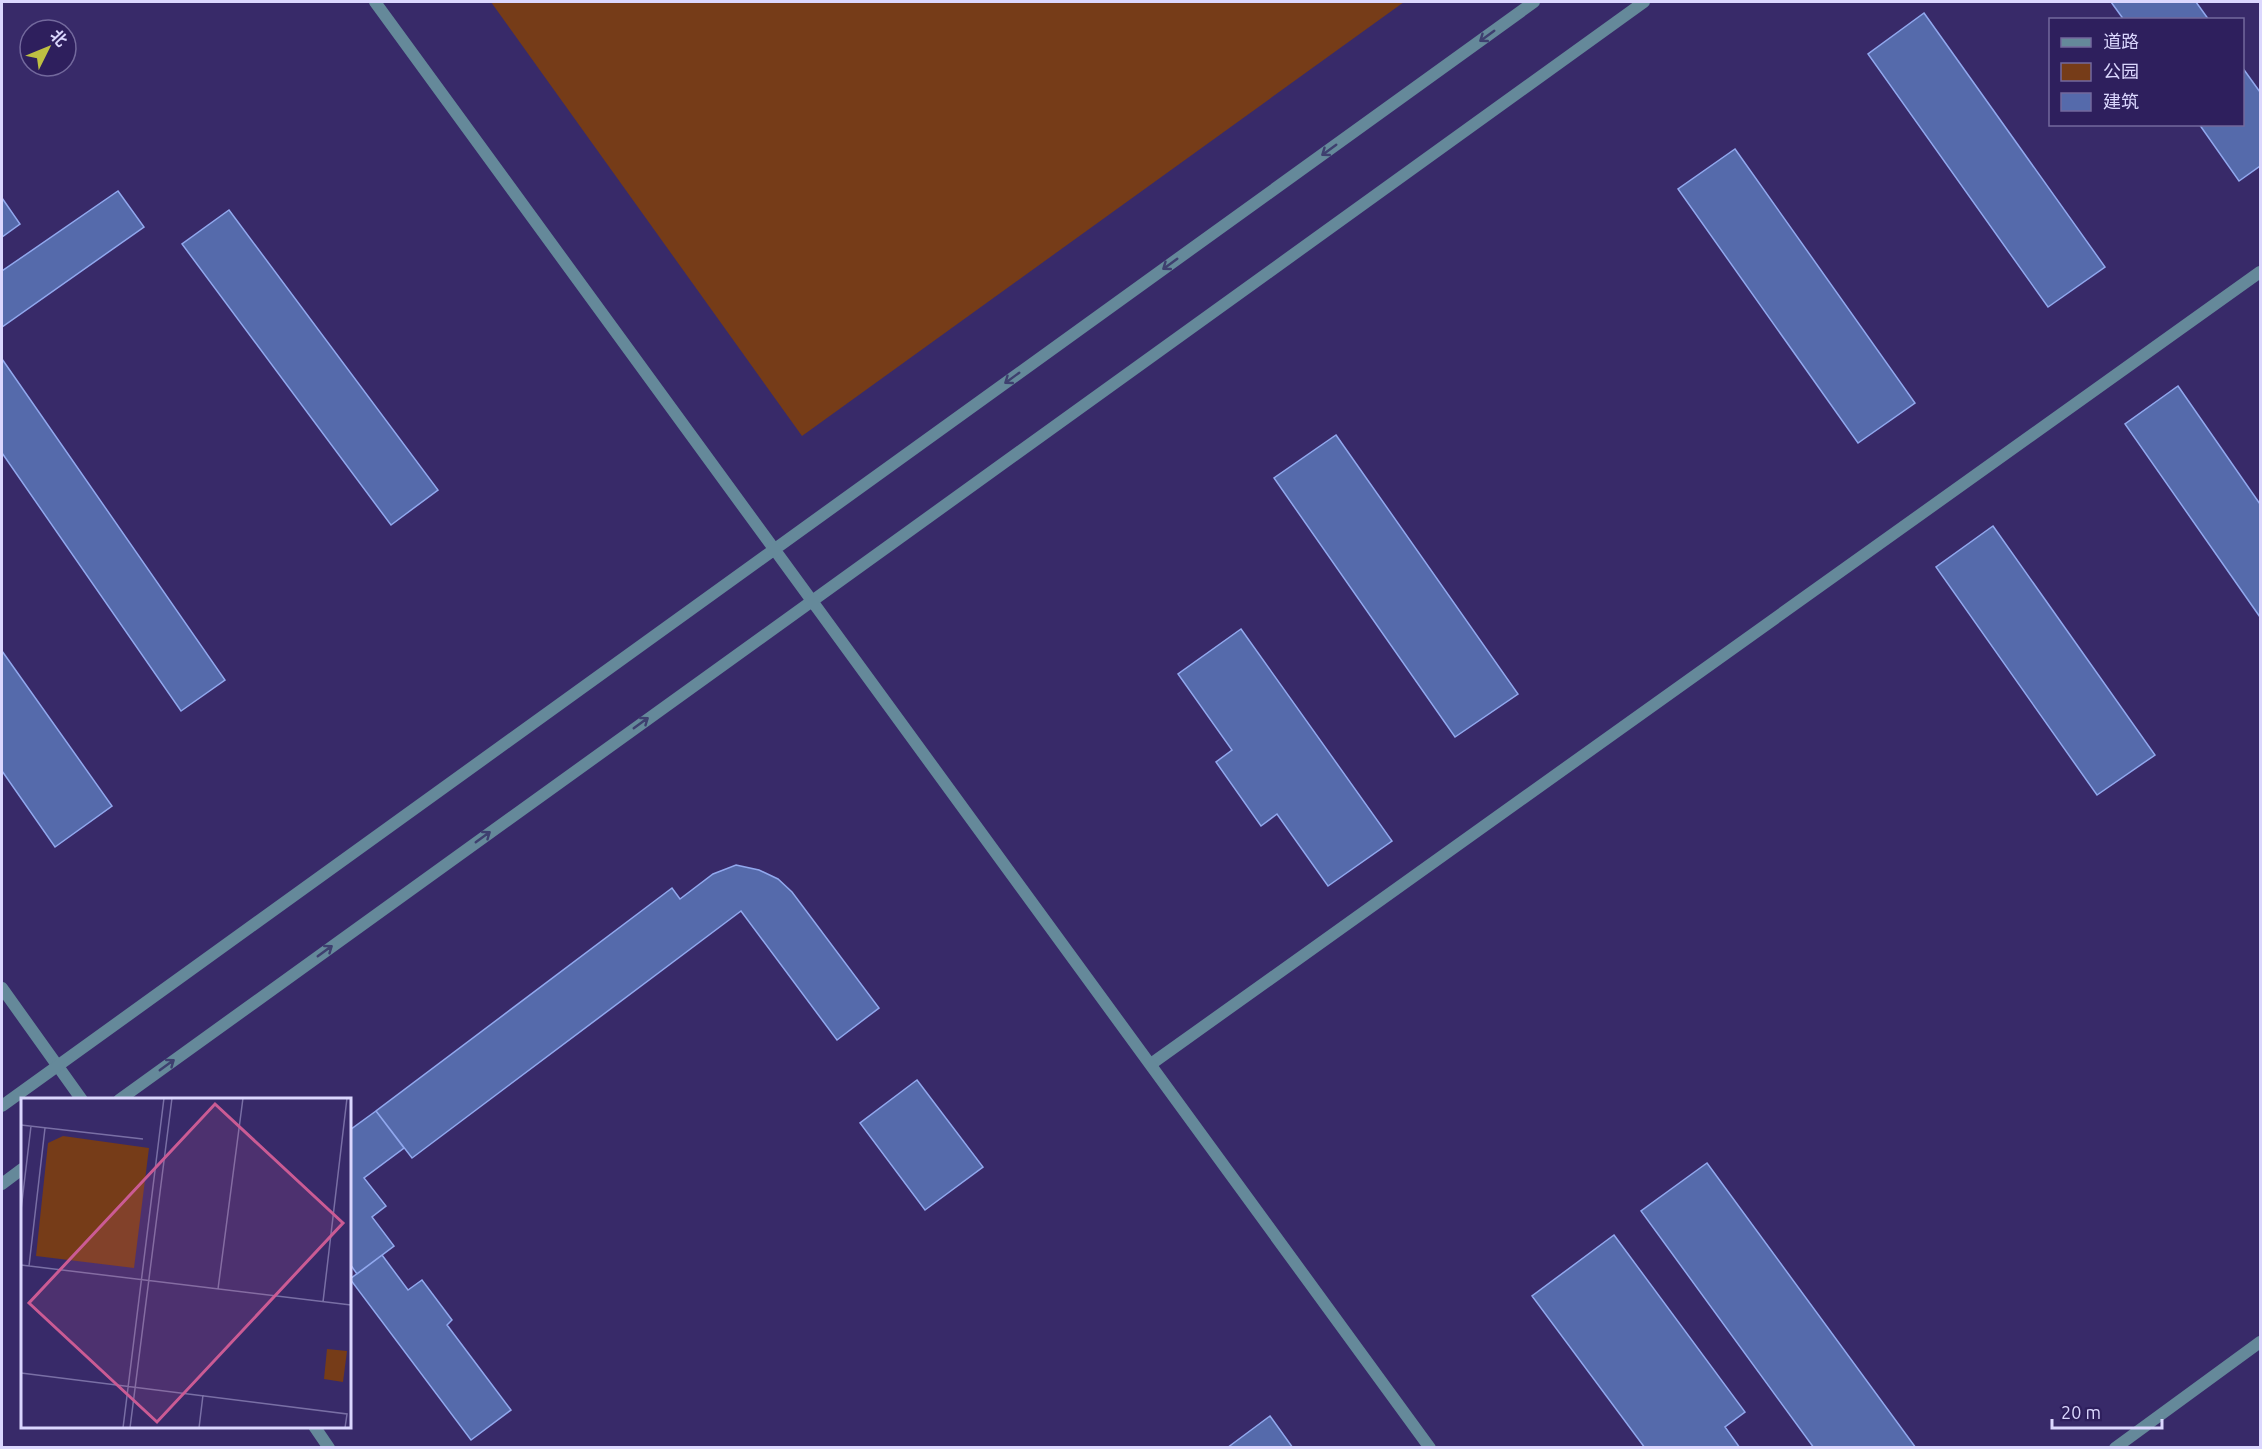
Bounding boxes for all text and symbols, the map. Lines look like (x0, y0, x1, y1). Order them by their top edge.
north arrow (18, 18, 78, 78)
legend (2049, 18, 2244, 126)
text: 北 (47, 26, 71, 50)
one-way arrow (1479, 30, 1495, 42)
text: 道路 (2103, 31, 2139, 51)
text: 公园 (2103, 61, 2139, 81)
text: 建筑 (2103, 91, 2139, 111)
one-way arrow (1321, 144, 1337, 156)
one-way arrow (1163, 257, 1179, 270)
one-way arrow (1005, 371, 1021, 384)
one-way arrow (633, 717, 649, 730)
one-way arrow (475, 831, 491, 844)
one-way arrow (317, 945, 333, 958)
one-way arrow (158, 1059, 174, 1071)
inset map (21, 1098, 351, 1428)
scale bar (2052, 1392, 2162, 1430)
text: 20 m (2061, 1402, 2101, 1422)

